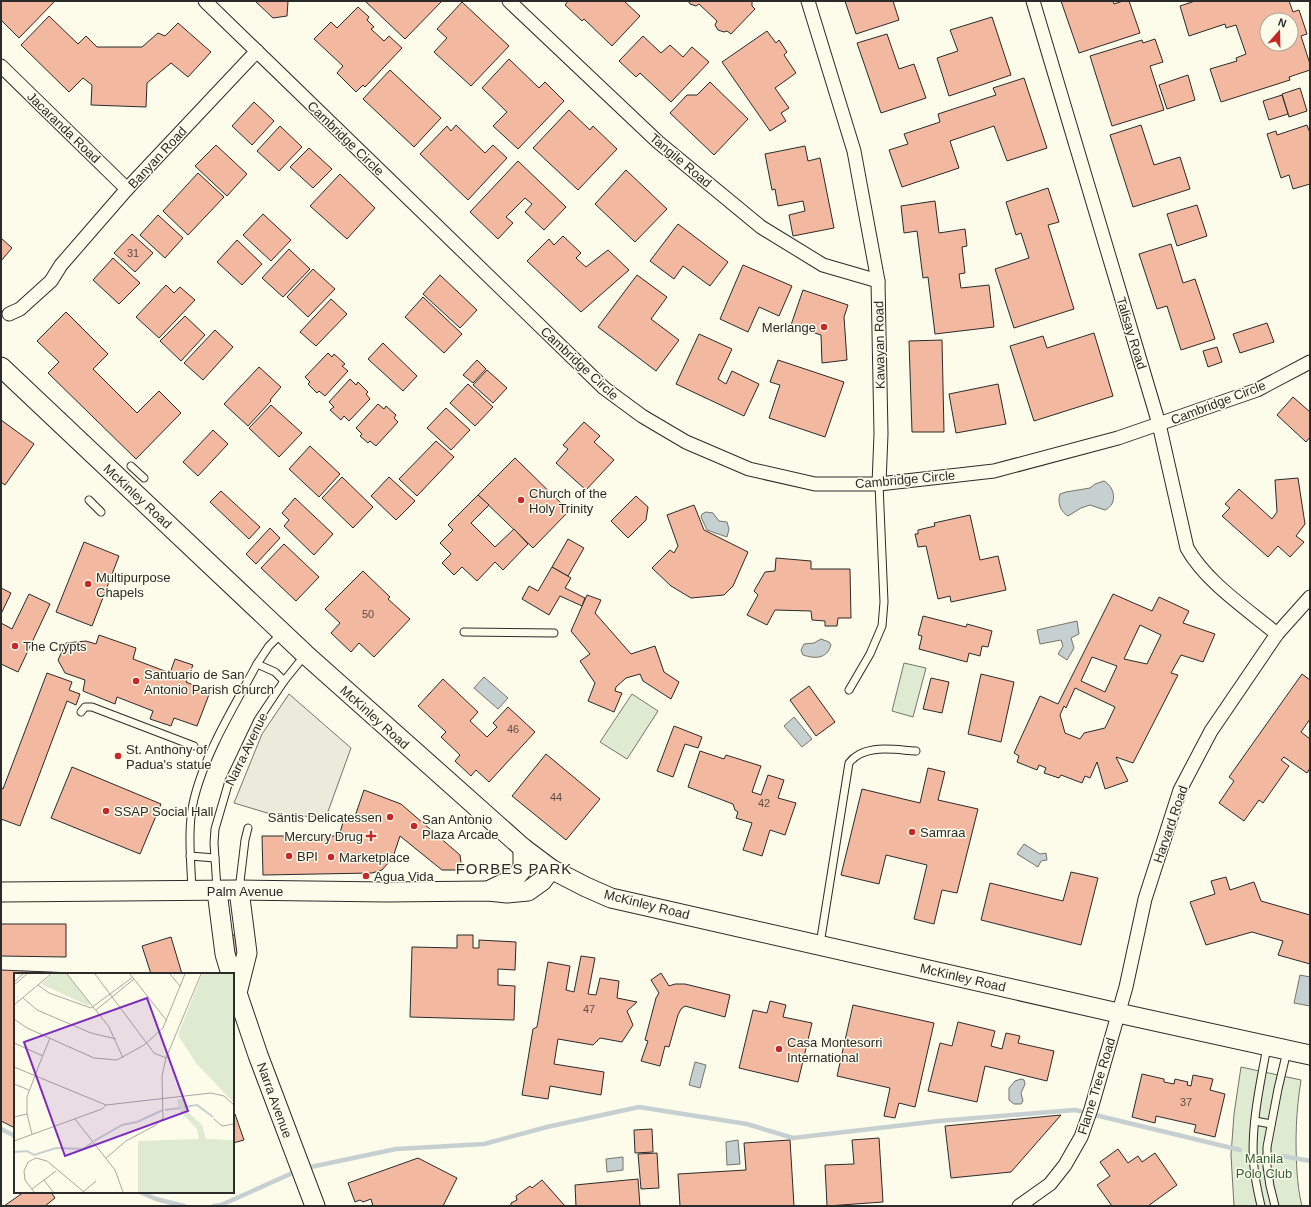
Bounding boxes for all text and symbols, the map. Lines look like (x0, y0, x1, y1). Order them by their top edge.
north arrow (1259, 12, 1299, 52)
text: N (1277, 16, 1288, 30)
street label: Jacaranda Road (24, 89, 103, 166)
street label: Cambridge Circle (304, 98, 387, 179)
street label: Banyan Road (125, 123, 190, 191)
street label: Tangile Road (647, 130, 715, 191)
house number: 31 (127, 247, 139, 259)
street label: Talisay Road (1113, 295, 1150, 371)
street label: Kawayan Road (871, 301, 888, 389)
place label: Merlange (762, 320, 816, 335)
marker: Merlange (819, 322, 829, 332)
street label: Cambridge Circle (538, 324, 621, 403)
street label: Cambridge Circle (1169, 377, 1268, 427)
street label: McKinley Road (101, 461, 175, 532)
street label: Cambridge Circle (854, 468, 956, 491)
place label: Church of the Holy Trinity (529, 486, 607, 516)
marker: Church of the Holy Trinity (516, 495, 526, 505)
place label: Multipurpose Chapels (96, 570, 170, 600)
marker: Multipurpose Chapels (83, 579, 93, 589)
house number: 50 (362, 608, 374, 620)
place label: The Crypts (23, 639, 87, 654)
marker: The Crypts (10, 641, 20, 651)
place label: Santuario de San Antonio Parish Church (144, 667, 274, 697)
marker: Santuario de San Antonio Parish Church (131, 676, 141, 686)
street label: McKinley Road (337, 683, 412, 752)
street label: Narra Avenue (222, 710, 271, 788)
house number: 46 (507, 723, 519, 735)
place label: St. Anthony of Padua's statue (126, 742, 212, 772)
marker: St. Anthony of Padua's statue (113, 751, 123, 761)
street label: Harvard Road (1150, 783, 1191, 865)
house number: 44 (550, 791, 562, 803)
house number: 42 (758, 797, 770, 809)
place label: SSAP Social Hall (114, 804, 214, 819)
marker: SSAP Social Hall (101, 806, 111, 816)
place label: Säntis Delicatessen (268, 810, 382, 825)
marker: Säntis Delicatessen (385, 812, 395, 822)
place label: San Antonio Plaza Arcade (422, 812, 499, 842)
marker: San Antonio Plaza Arcade (409, 821, 419, 831)
place label: Samraa (920, 825, 966, 840)
marker: Samraa (907, 827, 917, 837)
place label: Mercury Drug (284, 829, 363, 844)
marker: Mercury Drug (366, 831, 376, 841)
place label: BPI (297, 849, 318, 864)
place label: Marketplace (339, 850, 410, 865)
marker: BPI (284, 851, 294, 861)
marker: Marketplace (326, 852, 336, 862)
district label: FORBES PARK (456, 860, 572, 877)
place label: Agua Vida (374, 869, 435, 884)
marker: Agua Vida (361, 871, 371, 881)
street label: Palm Avenue (207, 884, 283, 899)
street label: McKinley Road (603, 887, 691, 922)
street label: McKinley Road (919, 960, 1007, 995)
inset map (14, 973, 234, 1193)
house number: 47 (583, 1003, 595, 1015)
place label: Casa Montesorri International (787, 1035, 882, 1065)
street label: Flame Tree Road (1075, 1036, 1118, 1136)
marker: Casa Montesorri International (774, 1044, 784, 1054)
street label: Narra Avenue (254, 1060, 295, 1140)
house number: 37 (1180, 1096, 1192, 1108)
park label: Manila Polo Club (1236, 1151, 1292, 1181)

